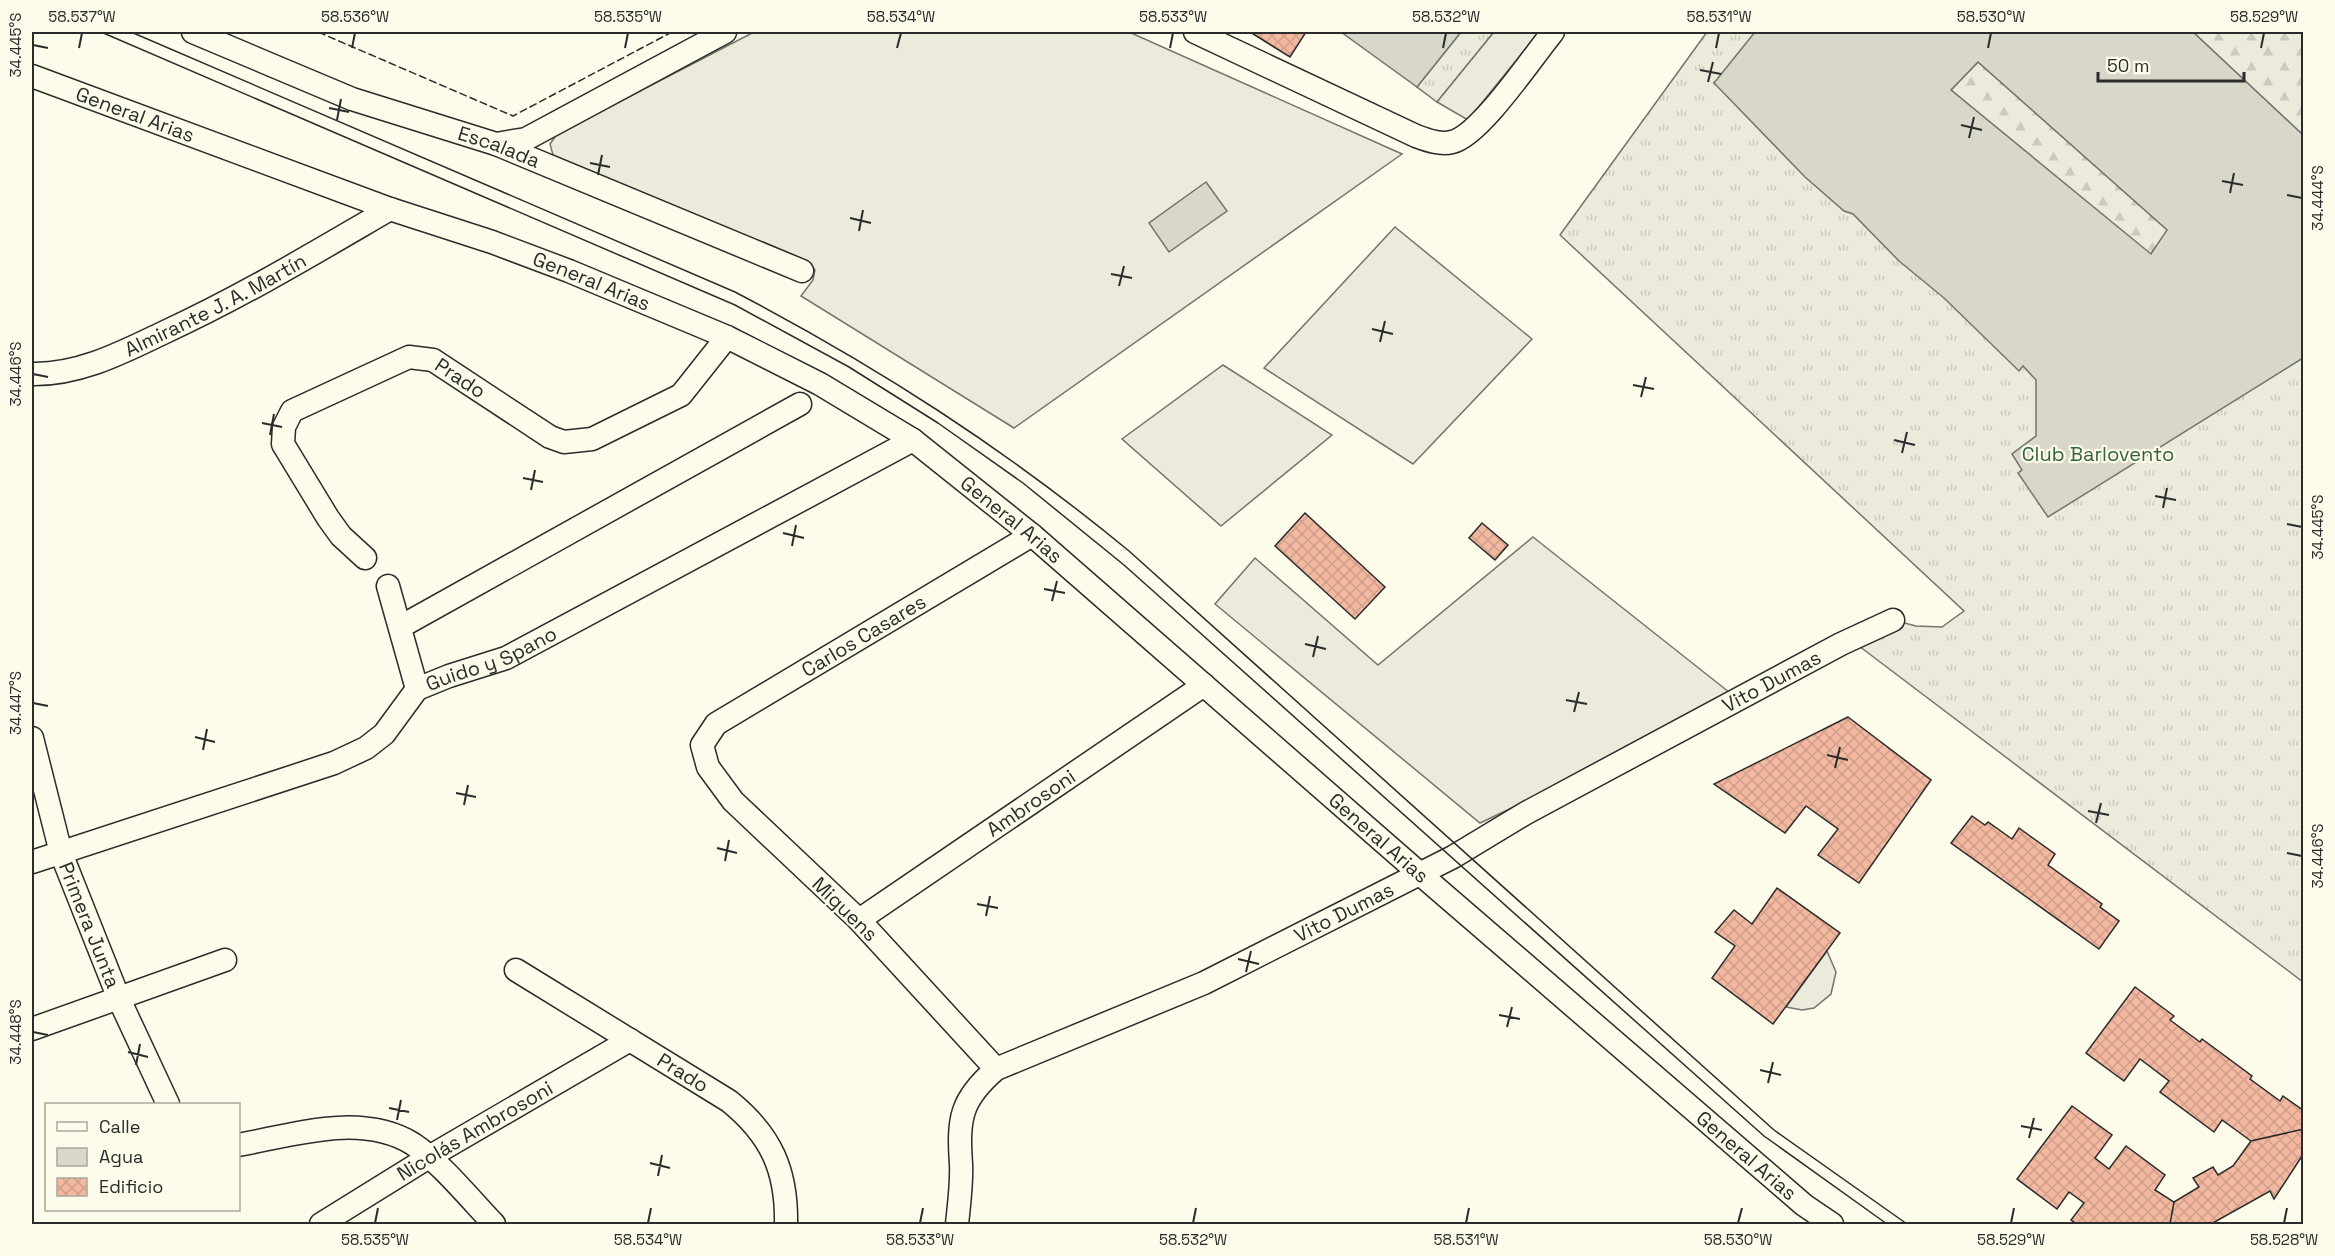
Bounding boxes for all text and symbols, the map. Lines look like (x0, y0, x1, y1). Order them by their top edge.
text: 58.537°W (48, 7, 116, 26)
text: 58.536°W (321, 7, 389, 26)
text: 58.535°W (594, 7, 662, 26)
text: 58.534°W (867, 7, 935, 26)
text: 58.533°W (1139, 7, 1207, 26)
text: 58.532°W (1412, 7, 1480, 26)
text: 58.531°W (1686, 7, 1752, 26)
text: 58.530°W (1957, 7, 2025, 26)
text: 58.529°W (2230, 7, 2298, 26)
text: 34.445°S (6, 13, 25, 77)
scale bar (2098, 45, 2244, 83)
text: 50 m (2107, 54, 2149, 77)
street label: General Arias (72, 80, 198, 148)
street label: Escalada (455, 120, 544, 174)
text: 34.444°S (2308, 165, 2327, 231)
street label: General Arias (529, 246, 654, 317)
street label: Almirante J. A. Martín (120, 247, 311, 362)
text: 34.446°S (6, 341, 25, 407)
street label: Prado (430, 352, 491, 404)
park label: Club Barlovento (2022, 441, 2174, 467)
street label: General Arias (955, 470, 1068, 569)
text: 34.445°S (2308, 495, 2327, 559)
street label: Carlos Casares (797, 588, 931, 683)
street label: Guido y Spano (422, 620, 561, 697)
street label: Vito Dumas (1718, 644, 1825, 718)
text: 34.447°S (6, 671, 25, 735)
street label: Ambrosoni (981, 763, 1081, 842)
street label: General Arias (1323, 787, 1434, 889)
text: 34.446°S (2308, 823, 2327, 889)
street label: Primera Junta (53, 858, 126, 992)
street label: Miguens (807, 871, 883, 947)
street label: Vito Dumas (1290, 876, 1398, 948)
text: 34.448°S (6, 999, 25, 1065)
street label: Prado (652, 1047, 713, 1098)
street label: Nicolás Ambrosoni (392, 1075, 558, 1187)
legend (45, 1103, 240, 1211)
street label: General Arias (1691, 1105, 1802, 1206)
text: Calle (99, 1115, 140, 1138)
text: Agua (99, 1145, 143, 1168)
text: Edificio (99, 1175, 163, 1198)
text: 58.535°W (341, 1230, 409, 1249)
text: 58.534°W (614, 1230, 682, 1249)
text: 58.533°W (886, 1230, 954, 1249)
text: 58.532°W (1159, 1230, 1227, 1249)
text: 58.531°W (1433, 1230, 1499, 1249)
text: 58.530°W (1704, 1230, 1772, 1249)
text: 58.529°W (1977, 1230, 2045, 1249)
text: 58.528°W (2250, 1230, 2318, 1249)

